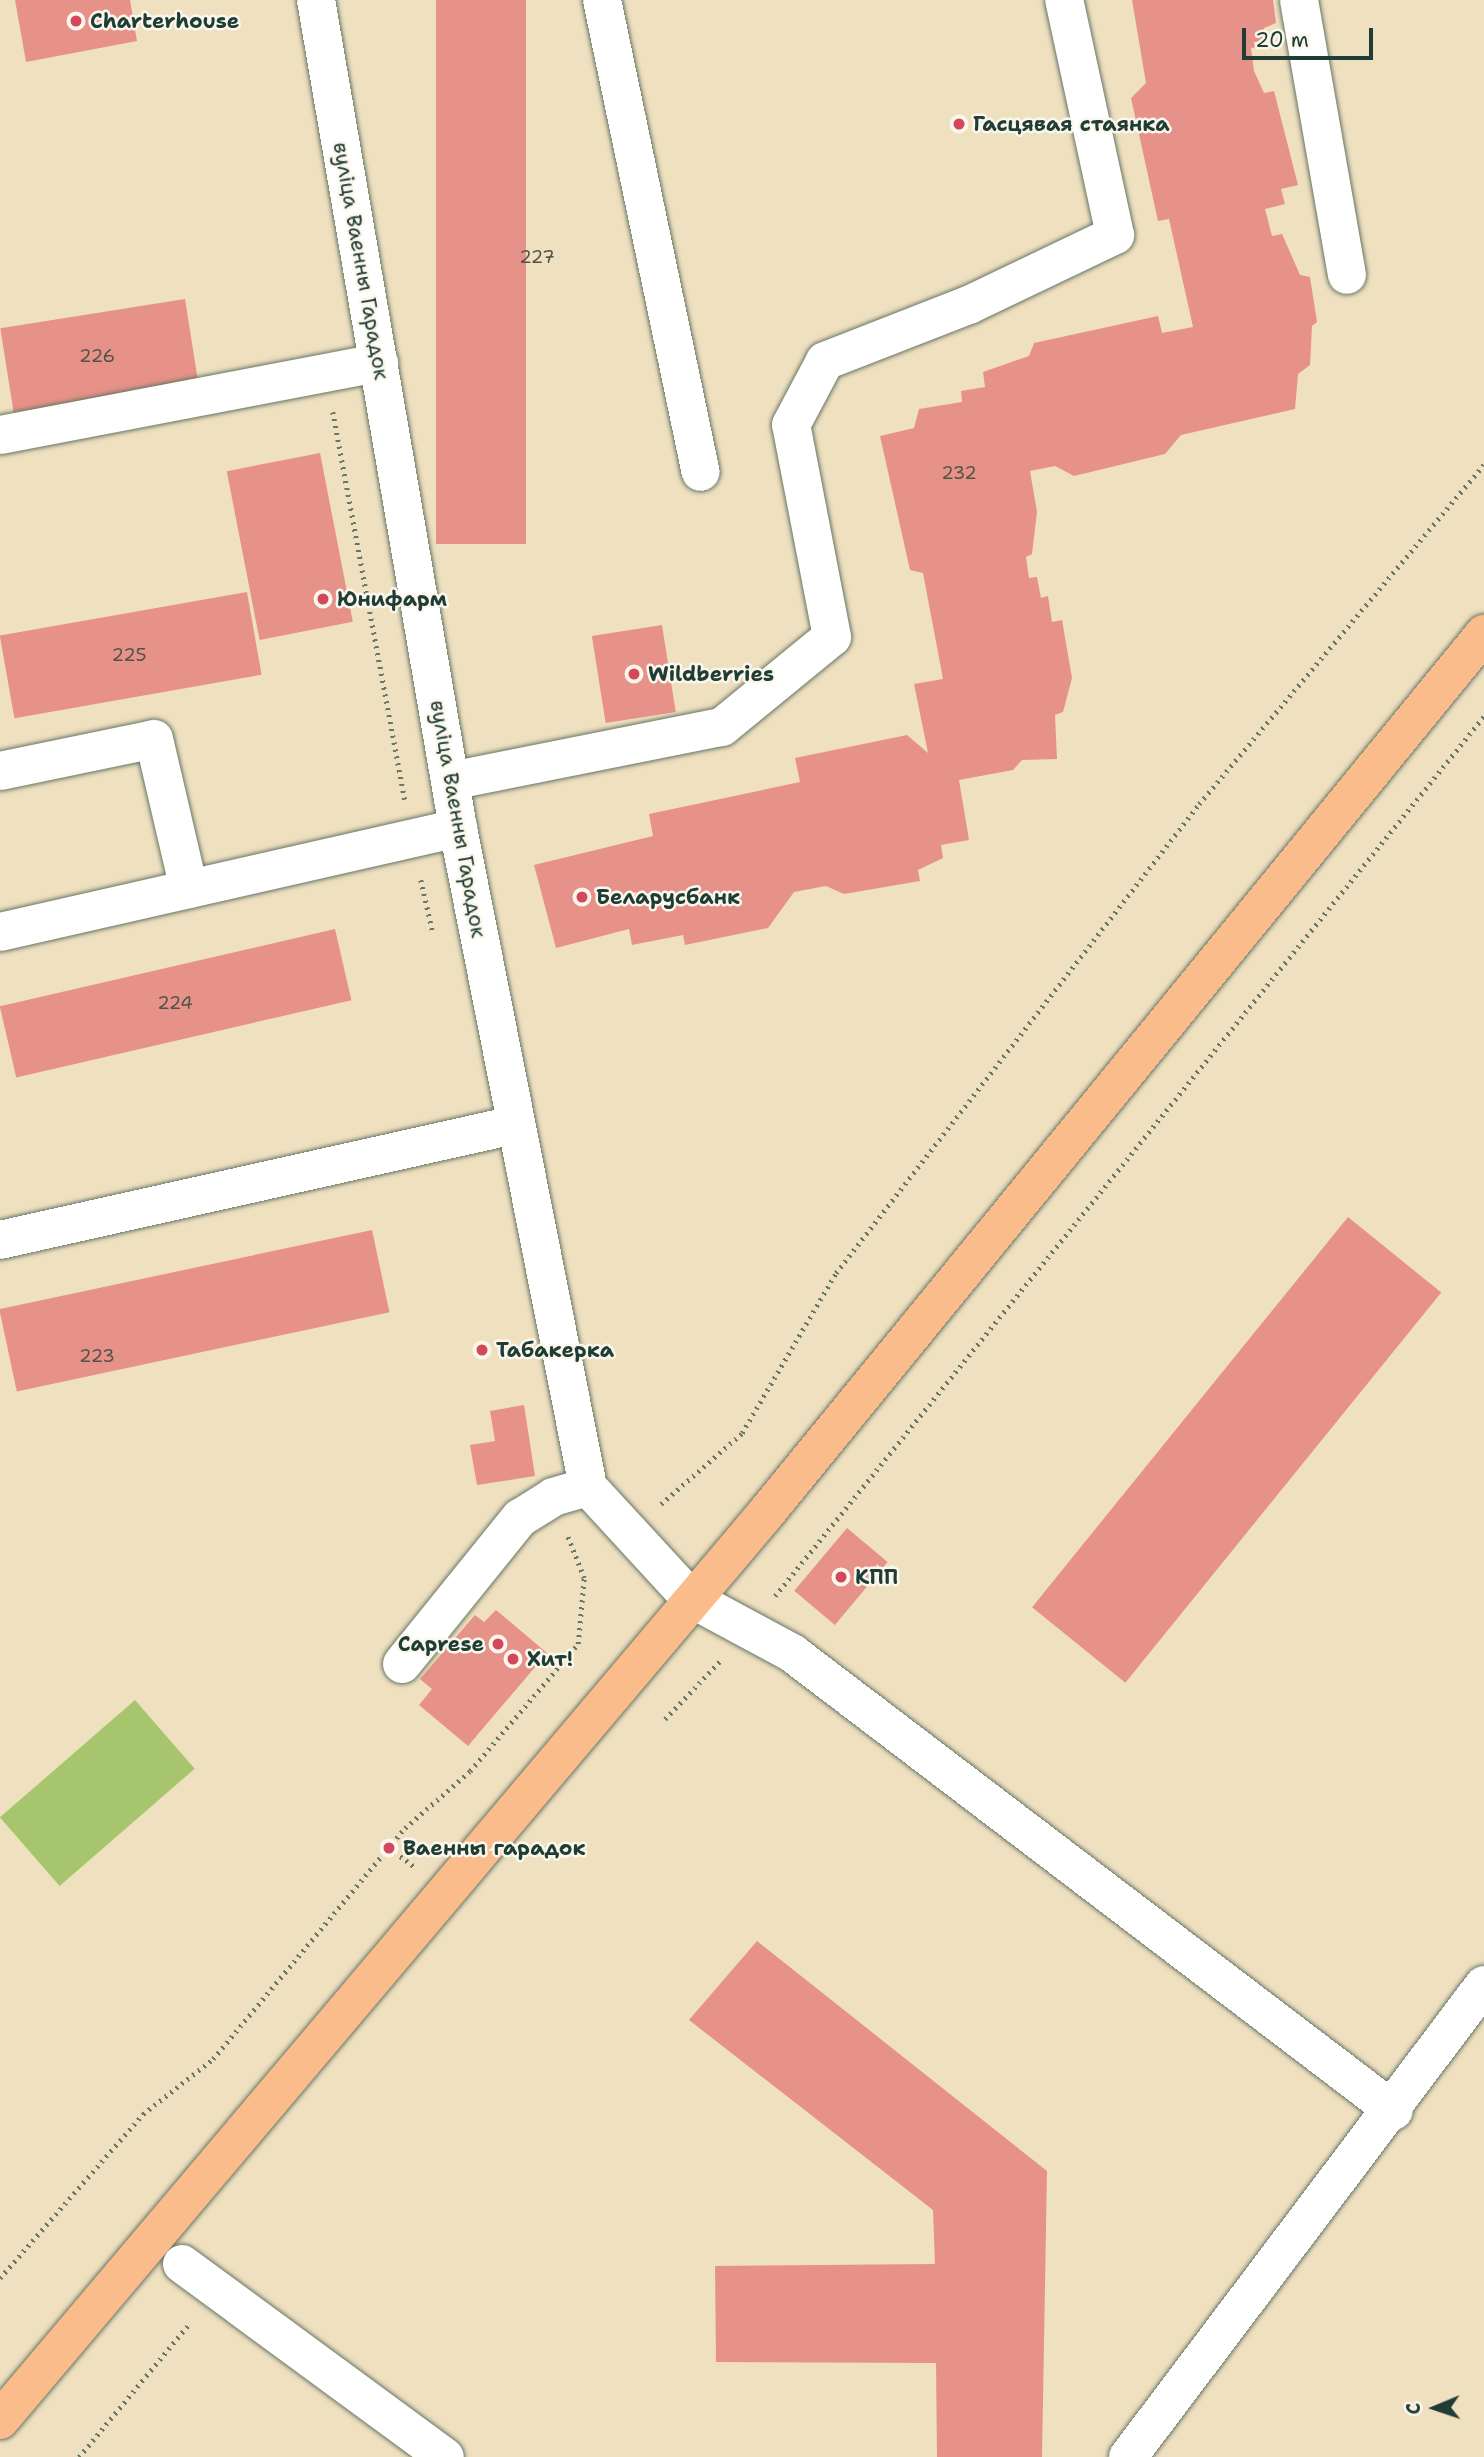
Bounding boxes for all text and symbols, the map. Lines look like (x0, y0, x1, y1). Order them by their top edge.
place label: Charterhouse (90, 8, 239, 34)
marker: Charterhouse (68, 13, 84, 29)
scale bar (1246, 14, 1377, 58)
text: 20 m (1255, 26, 1309, 54)
place label: Гасцявая стаянка (973, 111, 1170, 137)
marker: Гасцявая стаянка (951, 116, 967, 132)
street label: вуліца Ваенны Гарадок (328, 140, 394, 382)
house number: 227 (519, 246, 555, 268)
house number: 226 (79, 345, 115, 367)
house number: 232 (941, 462, 977, 484)
place label: Юнифарм (337, 586, 447, 612)
marker: Юнифарм (315, 591, 331, 607)
house number: 225 (112, 644, 146, 666)
place label: Wildberries (648, 661, 774, 687)
marker: Wildberries (626, 666, 642, 682)
street label: вуліца Ваенны Гарадок (425, 698, 491, 940)
place label: Беларусбанк (596, 884, 740, 910)
marker: Беларусбанк (574, 889, 590, 905)
house number: 224 (157, 992, 193, 1014)
place label: Табакерка (496, 1337, 614, 1363)
marker: Табакерка (474, 1342, 490, 1358)
house number: 223 (79, 1345, 115, 1367)
place label: КПП (855, 1564, 898, 1590)
marker: КПП (833, 1569, 849, 1585)
place label: Caprese (398, 1631, 484, 1657)
marker: Caprese (490, 1636, 506, 1652)
place label: Хит! (527, 1646, 573, 1672)
marker: Хит! (505, 1651, 521, 1667)
place label: Ваенны гарадок (403, 1835, 586, 1861)
marker: Ваенны гарадок (381, 1840, 397, 1856)
north arrow (1400, 2373, 1470, 2443)
text: С (1401, 2402, 1426, 2415)

